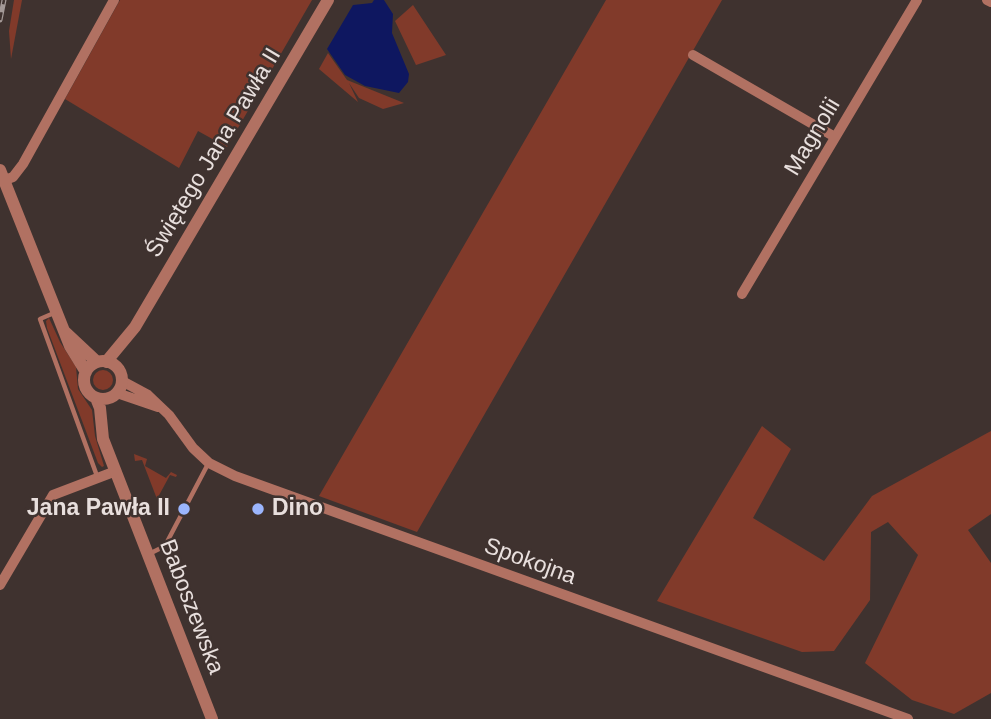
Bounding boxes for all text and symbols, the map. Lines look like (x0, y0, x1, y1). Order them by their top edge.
street label: Świętego Jana Pawła II (141, 43, 287, 263)
street label: Magnolii (779, 93, 847, 181)
place label: Jana Pawła II (27, 495, 170, 523)
place label: Dino (272, 495, 323, 523)
marker: Jana Pawła II (176, 501, 192, 517)
marker: Dino (250, 501, 266, 517)
street label: Spokojna (480, 533, 580, 591)
street label: Baboszewska (153, 536, 229, 678)

